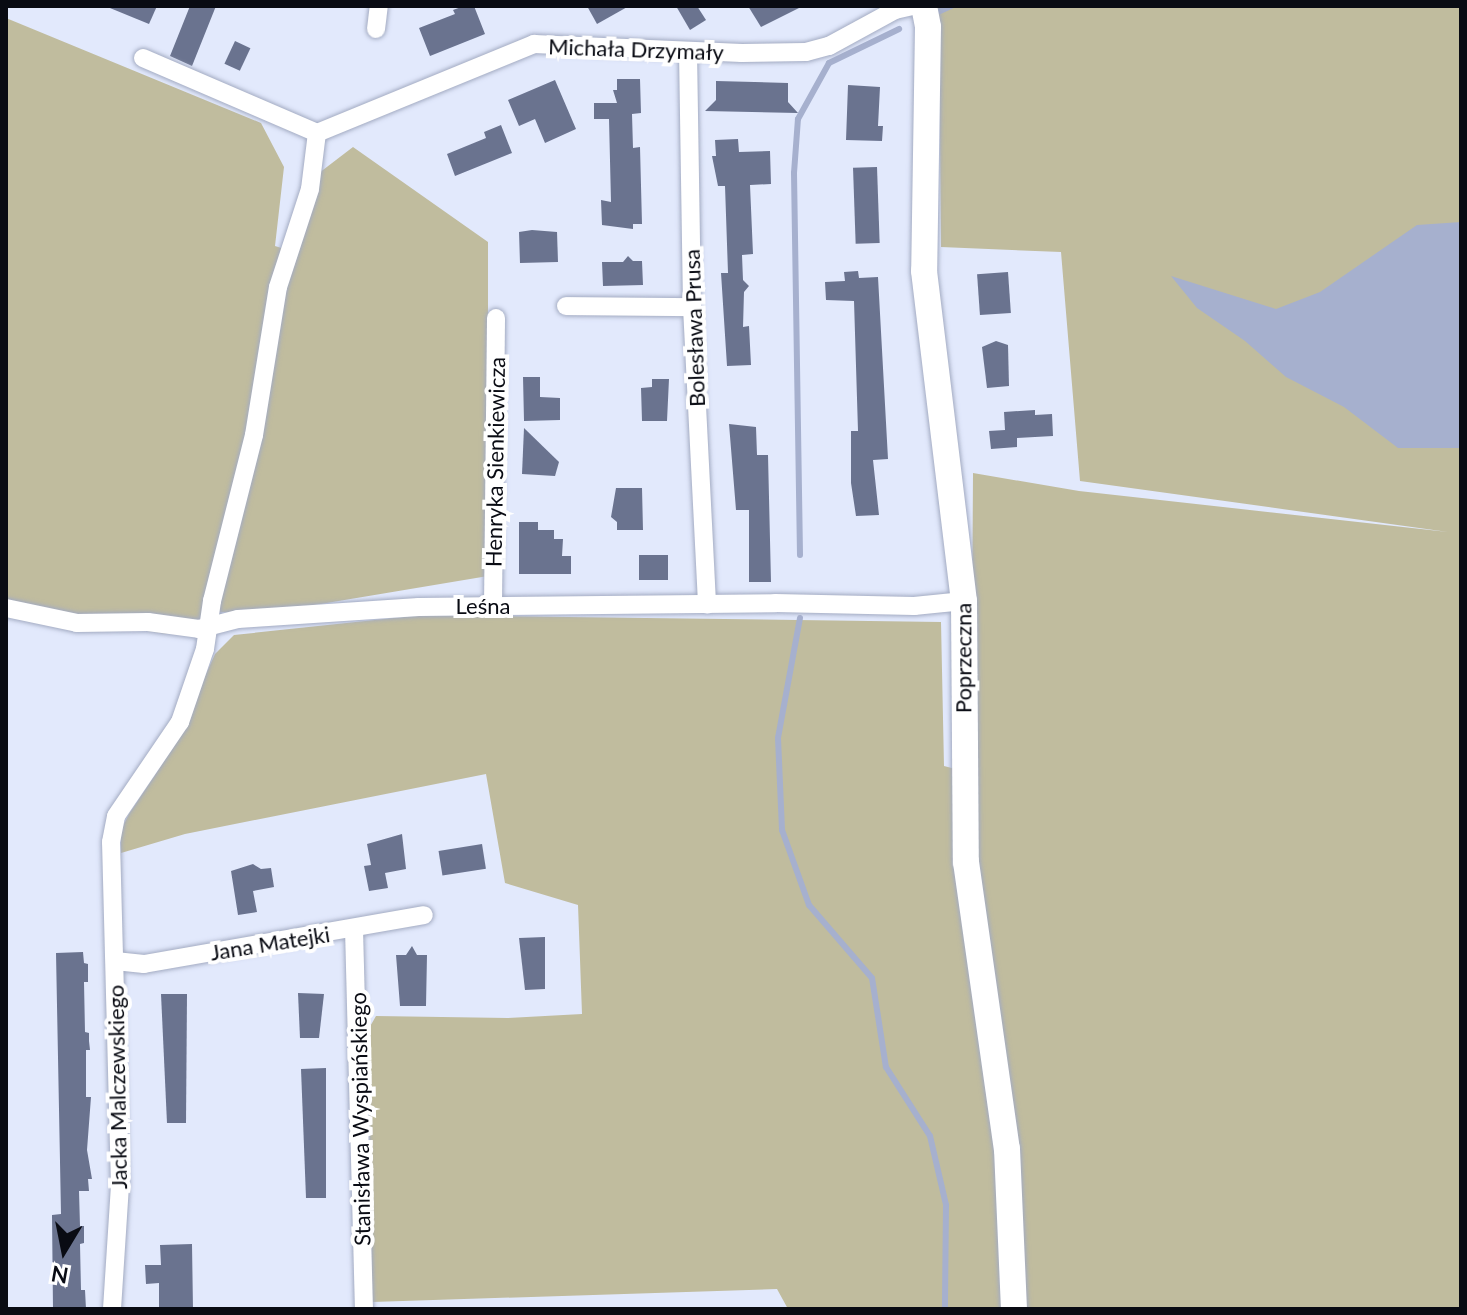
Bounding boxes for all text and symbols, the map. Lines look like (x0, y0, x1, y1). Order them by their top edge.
street label: Michała Drzymały (548, 33, 724, 65)
street label: Bolesława Prusa (678, 249, 710, 407)
street label: Henryka Sienkiewicza (480, 357, 510, 567)
street label: Leśna (456, 593, 510, 619)
street label: Poprzeczna (950, 603, 976, 713)
street label: Jana Matejki (208, 921, 332, 965)
street label: Jacka Malczewskiego (102, 985, 132, 1189)
street label: Stanisława Wyspiańskiego (345, 992, 375, 1246)
north arrow (24, 1211, 104, 1291)
text: N (49, 1260, 70, 1290)

